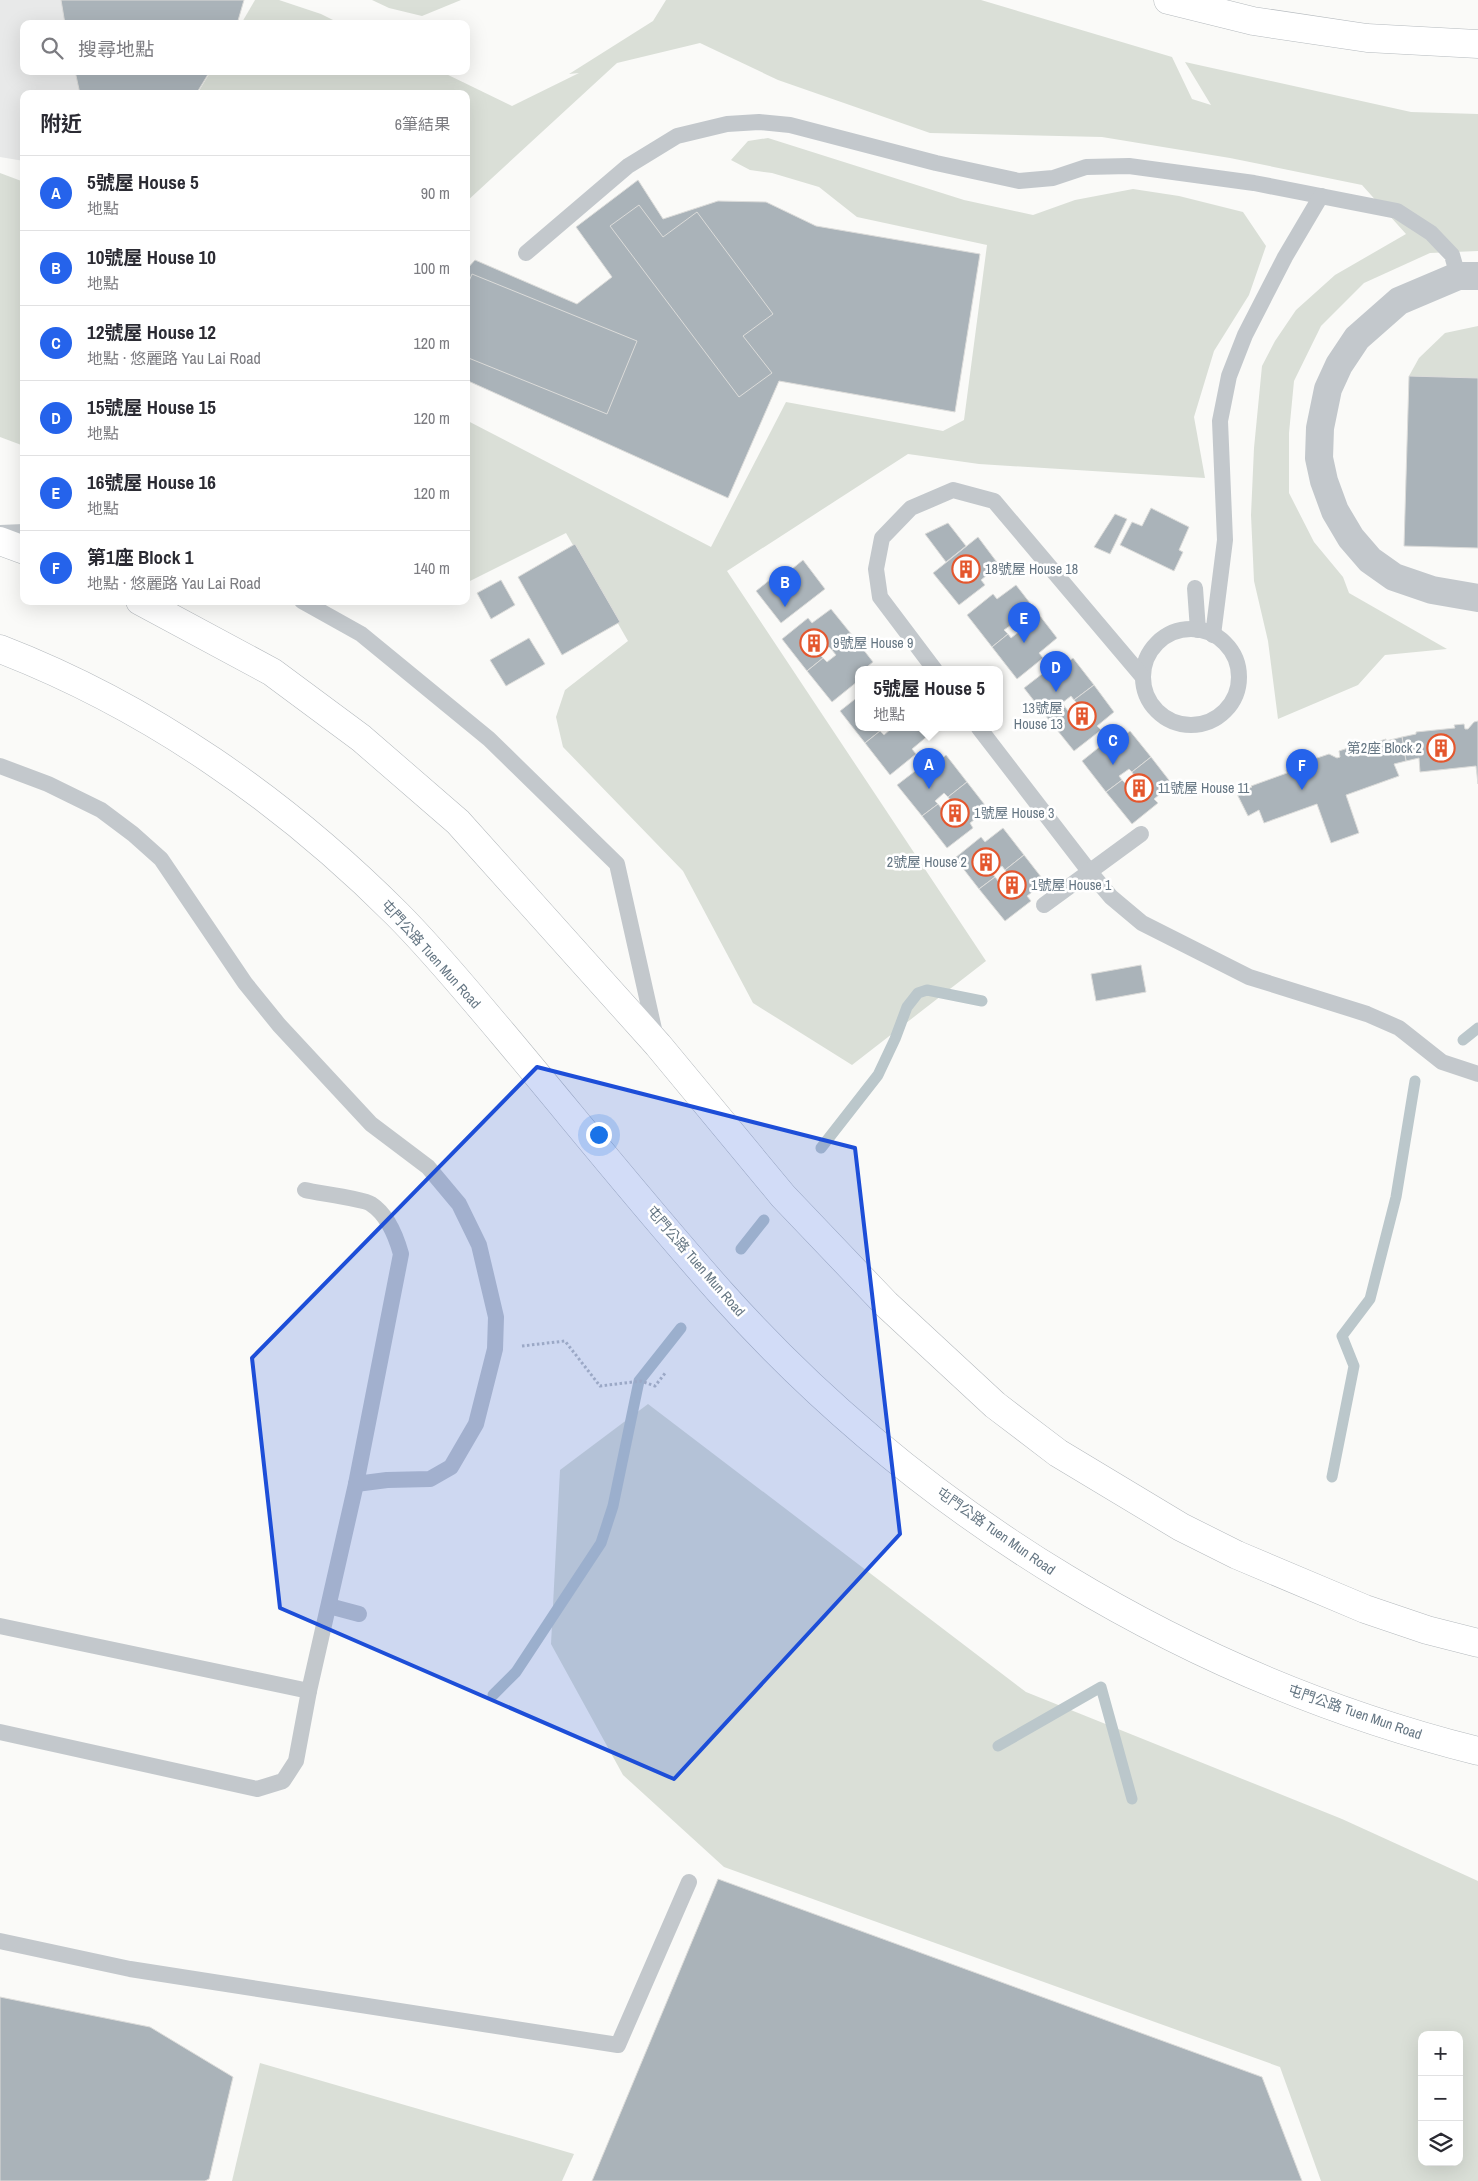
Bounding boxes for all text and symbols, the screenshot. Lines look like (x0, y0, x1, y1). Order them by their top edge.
search box (20, 20, 470, 75)
icon: search (38, 34, 66, 62)
text: 搜尋地點 (78, 36, 154, 62)
text: 附近 (40, 109, 82, 138)
text: 6筆結果 (395, 113, 450, 135)
text: 5號屋 House 5 (87, 169, 199, 195)
text: A (51, 182, 61, 204)
text: 90 m (421, 182, 450, 204)
text: 地點 (87, 197, 119, 219)
text: 10號屋 House 10 (87, 244, 216, 270)
text: B (51, 257, 61, 279)
text: 100 m (414, 257, 450, 279)
text: 地點 (87, 272, 119, 294)
text: 12號屋 House 12 (87, 319, 216, 345)
text: C (51, 332, 61, 354)
text: 120 m (414, 332, 450, 354)
text: 地點 · 悠麗路 Yau Lai Road (87, 347, 261, 369)
text: 15號屋 House 15 (87, 394, 216, 420)
text: D (51, 407, 61, 429)
text: 120 m (414, 407, 450, 429)
text: 地點 (87, 422, 119, 444)
text: 16號屋 House 16 (87, 469, 216, 495)
text: E (52, 482, 60, 504)
text: 120 m (414, 482, 450, 504)
text: 地點 (87, 497, 119, 519)
text: 第1座 Block 1 (87, 544, 193, 570)
building icon: 18號屋 House 18 (951, 554, 981, 584)
text: F (52, 557, 60, 579)
text: 140 m (414, 557, 450, 579)
place label: 18號屋 House 18 (985, 560, 1078, 578)
pin: B (769, 566, 801, 607)
text: 地點 · 悠麗路 Yau Lai Road (87, 572, 261, 594)
pin: E (1008, 602, 1040, 643)
building icon: 9號屋 House 9 (799, 628, 829, 658)
place label: 9號屋 House 9 (833, 634, 913, 652)
pin: D (1040, 651, 1072, 692)
popup (855, 666, 1003, 731)
text: 5號屋 House 5 (873, 675, 985, 701)
place label: 13號屋 House 13 (1014, 699, 1063, 733)
building icon: 13號屋 House 13 (1067, 701, 1097, 731)
text: 地點 (873, 703, 905, 725)
pin: C (1097, 724, 1129, 765)
building icon: 第2座 Block 2 (1426, 733, 1456, 763)
place label: 第2座 Block 2 (1347, 739, 1422, 757)
pin: A (913, 748, 945, 789)
pin: F (1286, 749, 1318, 790)
building icon: 11號屋 House 11 (1124, 773, 1154, 803)
place label: 11號屋 House 11 (1158, 779, 1250, 797)
building icon: 1號屋 House 3 (940, 798, 970, 828)
place label: 1號屋 House 3 (974, 804, 1054, 822)
building icon: 2號屋 House 2 (971, 847, 1001, 877)
place label: 2號屋 House 2 (887, 853, 967, 871)
building icon: 1號屋 House 1 (997, 870, 1027, 900)
place label: 1號屋 House 1 (1031, 876, 1112, 894)
street label: 屯門公路 Tuen Mun Road (377, 896, 485, 1012)
your location (586, 1122, 612, 1148)
street label: 屯門公路 Tuen Mun Road (643, 1202, 749, 1320)
street label: 屯門公路 Tuen Mun Road (933, 1483, 1059, 1579)
street label: 屯門公路 Tuen Mun Road (1286, 1681, 1424, 1743)
map controls (1418, 2031, 1463, 2166)
button: + (1418, 2031, 1463, 2076)
button: − (1418, 2076, 1463, 2121)
button: layers (1418, 2121, 1463, 2166)

